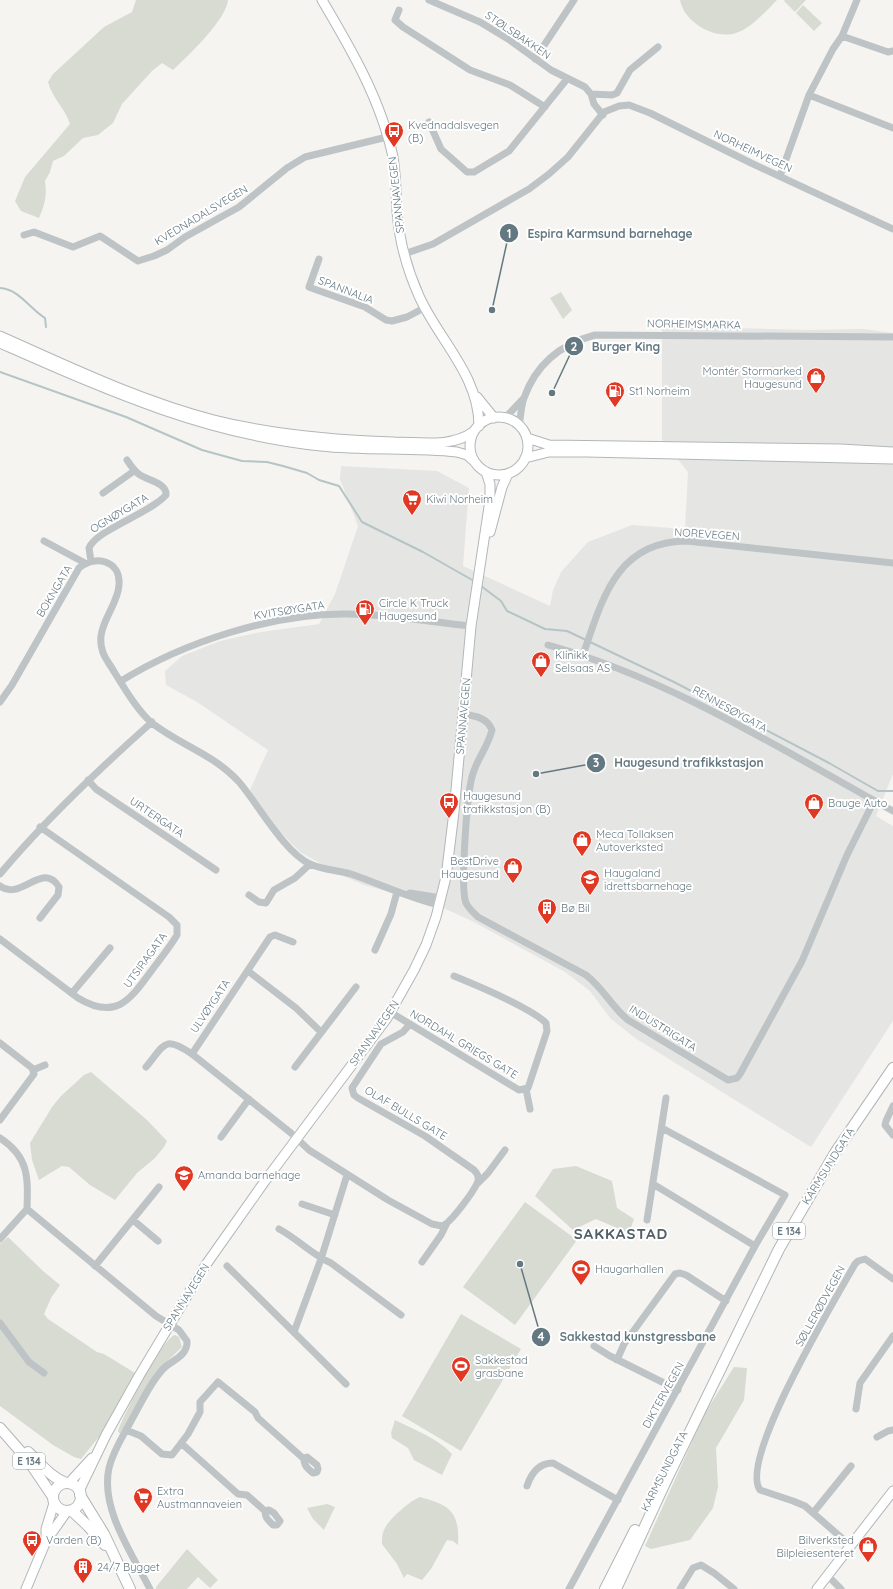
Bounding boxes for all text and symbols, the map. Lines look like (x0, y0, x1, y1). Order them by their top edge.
street label: STØLSBAKKEN (482, 8, 554, 62)
place label: Kvednadalsvegen (B) (408, 118, 499, 145)
bus stop icon: Kvednadalsvegen (B) (383, 120, 405, 148)
street label: NORHEIMVEGEN (711, 127, 795, 175)
street label: SPANNAVEGEN (385, 156, 407, 234)
street label: KVEDNADALSVEGEN (152, 182, 250, 248)
callout: Espira Karmsund barnehage (499, 221, 700, 245)
text: 1 (507, 226, 511, 241)
text: Espira Karmsund barnehage (527, 226, 693, 241)
street label: SPANNALIA (316, 273, 376, 307)
street label: NORHEIMSMARKA (647, 316, 741, 332)
callout: Burger King (564, 334, 669, 358)
text: 2 (571, 339, 578, 354)
text: Burger King (592, 339, 660, 354)
place label: Montér Stormarked Haugesund (703, 364, 802, 391)
shop icon: Montér Stormarked Haugesund (805, 366, 827, 394)
fuel station icon: St1 Norheim (604, 380, 626, 408)
place label: St1 Norheim (629, 384, 690, 398)
supermarket icon: Kiwi Norheim (401, 488, 423, 516)
street label: OGNØYGATA (87, 490, 151, 536)
place label: Kiwi Norheim (426, 492, 493, 506)
street label: NOREVEGEN (674, 525, 740, 543)
street label: BOKNGATA (33, 562, 75, 620)
place label: Circle K Truck Haugesund (379, 596, 448, 623)
street label: KVITSØYGATA (253, 597, 325, 623)
fuel station icon: Circle K Truck Haugesund (354, 598, 376, 626)
place label: Klinikk Selsaas AS (555, 648, 610, 675)
shop icon: Klinikk Selsaas AS (530, 650, 552, 678)
street label: SPANNAVEGEN (453, 677, 473, 755)
street label: RENNESØYGATA (690, 683, 770, 735)
callout: Haugesund trafikkstasjon (586, 751, 771, 775)
text: 3 (593, 755, 599, 770)
text: Haugesund trafikkstasjon (614, 755, 764, 770)
place label: Haugesund trafikkstasjon (B) (463, 789, 551, 816)
bus stop icon: Haugesund trafikkstasjon (B) (438, 791, 460, 819)
shop icon: Bauge Auto (803, 792, 825, 820)
street label: URTERGATA (127, 794, 187, 840)
place label: Bauge Auto (828, 796, 888, 810)
place label: Meca Tollaksen Autoverksted (596, 827, 674, 854)
shop icon: Meca Tollaksen Autoverksted (571, 829, 593, 857)
place label: BestDrive Haugesund (441, 854, 499, 881)
shop icon: BestDrive Haugesund (502, 856, 524, 884)
place label: Haugaland idrettsbarnehage (604, 866, 692, 893)
school or university icon: Haugaland idrettsbarnehage (579, 868, 601, 896)
building icon: Bø Bil (536, 897, 558, 925)
place label: Bø Bil (561, 901, 590, 915)
street label: UTSIRAGATA (120, 929, 170, 991)
street label: ULVØYGATA (187, 976, 233, 1036)
street label: SPANNAVEGEN (346, 997, 402, 1069)
street label: INDUSTRIGATA (627, 1002, 699, 1054)
street label: NORDAHL GRIEGS GATE (407, 1006, 521, 1082)
street label: OLAF BULLS GATE (362, 1083, 450, 1143)
street label: KARMSUNDGATA (799, 1125, 857, 1207)
school or university icon: Amanda barnehage (173, 1164, 195, 1192)
place label: Amanda barnehage (198, 1168, 300, 1182)
road number: E 134 (773, 1223, 805, 1239)
district label: SAKKASTAD (574, 1224, 668, 1243)
sports icon: Haugarhallen (570, 1258, 592, 1286)
street label: SPANNAVEGEN (160, 1261, 212, 1333)
place label: Haugarhallen (595, 1262, 664, 1276)
street label: SØLLERØDVEGEN (792, 1263, 848, 1349)
callout: Sakkestad kunstgressbane (531, 1325, 724, 1349)
text: 4 (537, 1329, 545, 1344)
text: Sakkestad kunstgressbane (560, 1329, 716, 1344)
place label: Sakkestad grasbane (475, 1353, 528, 1380)
sports icon: Sakkestad grasbane (450, 1355, 472, 1383)
street label: DIKTERVEGEN (639, 1359, 687, 1431)
street label: KARMSUNDGATA (638, 1428, 690, 1514)
road number: E 134 (13, 1453, 45, 1469)
place label: Extra Austmannaveien (157, 1484, 242, 1511)
supermarket icon: Extra Austmannaveien (132, 1486, 154, 1514)
bus stop icon: Varden (B) (21, 1529, 43, 1557)
place label: Varden (B) (46, 1533, 101, 1547)
place label: Bilverksted Bilpleiesenteret (777, 1533, 854, 1560)
shop icon: Bilverksted Bilpleiesenteret (857, 1535, 879, 1563)
building icon: 24/7 Bygget (72, 1556, 94, 1584)
place label: 24/7 Bygget (97, 1560, 160, 1574)

